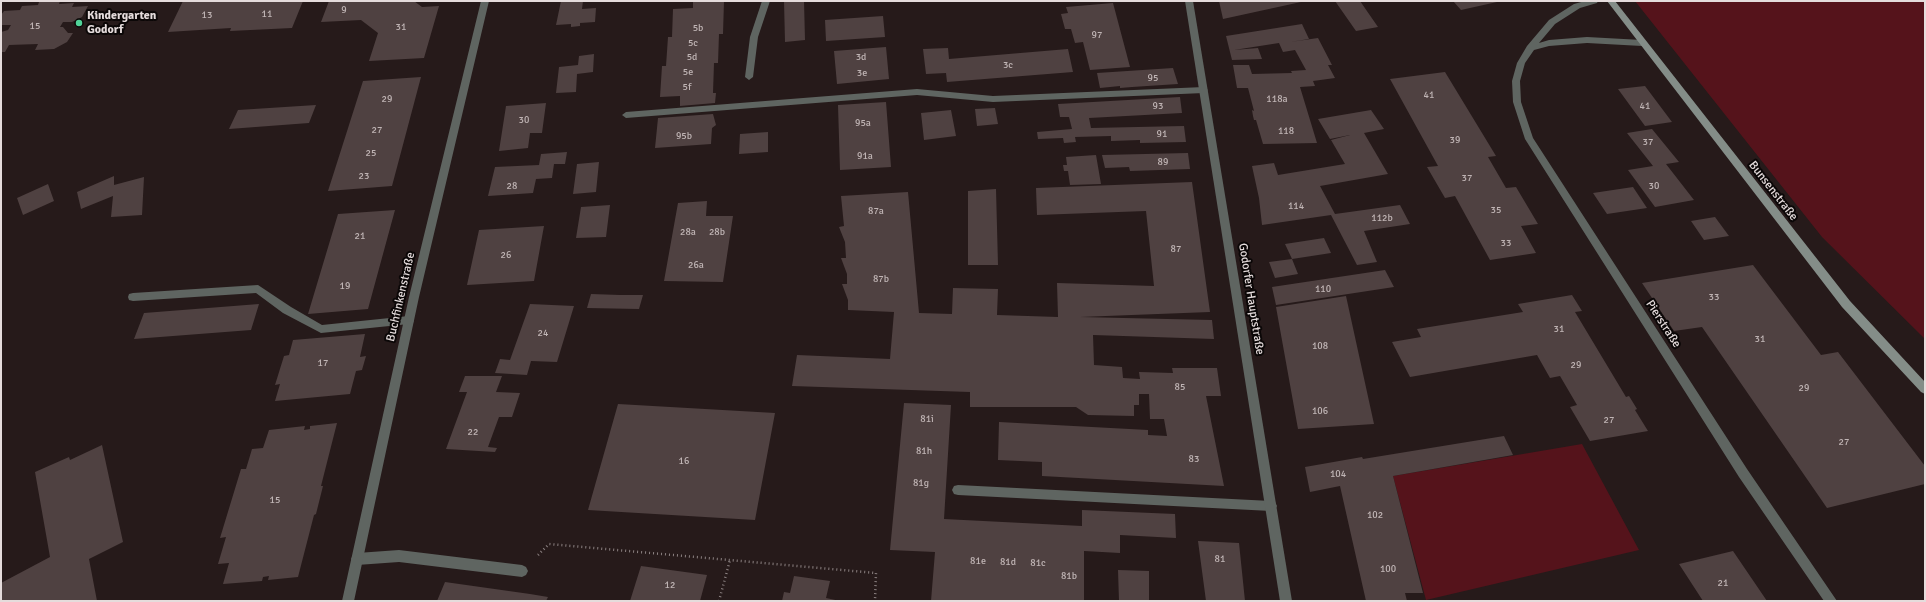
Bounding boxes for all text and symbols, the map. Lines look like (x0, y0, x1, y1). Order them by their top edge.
house number: 9 (341, 4, 347, 16)
house number: 11 (262, 8, 272, 20)
place label: Kindergarten Godorf (87, 9, 156, 37)
house number: 13 (202, 9, 212, 21)
marker: Kindergarten Godorf (74, 18, 84, 28)
house number: 15 (30, 20, 40, 32)
house number: 31 (396, 21, 406, 33)
house number: 5b (693, 22, 703, 34)
house number: 97 (1092, 29, 1102, 41)
house number: 5c (688, 37, 698, 49)
house number: 5d (687, 51, 697, 63)
house number: 3d (856, 51, 866, 63)
house number: 3c (1003, 59, 1013, 71)
house number: 5e (683, 66, 693, 78)
house number: 3e (857, 67, 867, 79)
house number: 95 (1148, 72, 1158, 84)
house number: 5f (683, 81, 691, 93)
house number: 41 (1424, 89, 1434, 101)
house number: 29 (382, 93, 392, 105)
house number: 118a (1266, 93, 1288, 105)
house number: 93 (1153, 100, 1163, 112)
house number: 41 (1640, 100, 1650, 112)
house number: 30 (519, 114, 529, 126)
house number: 95a (855, 117, 871, 129)
house number: 27 (372, 124, 382, 136)
house number: 118 (1278, 125, 1294, 137)
house number: 91 (1157, 128, 1167, 140)
house number: 95b (676, 130, 692, 142)
house number: 39 (1450, 134, 1460, 146)
house number: 37 (1643, 136, 1653, 148)
house number: 25 (366, 147, 376, 159)
house number: 91a (857, 150, 873, 162)
house number: 89 (1158, 156, 1168, 168)
street label: Bunsenstraße (1745, 158, 1801, 224)
house number: 23 (359, 170, 369, 182)
house number: 37 (1462, 172, 1472, 184)
house number: 28 (507, 180, 517, 192)
house number: 30 (1649, 180, 1659, 192)
house number: 114 (1288, 200, 1304, 212)
house number: 35 (1491, 204, 1501, 216)
house number: 87a (868, 205, 884, 217)
house number: 112b (1371, 212, 1393, 224)
house number: 28a (680, 226, 696, 238)
house number: 28b (709, 226, 725, 238)
house number: 21 (355, 230, 365, 242)
house number: 33 (1501, 237, 1511, 249)
street label: Godorfer Hauptstraße (1235, 242, 1267, 356)
house number: 87 (1171, 243, 1181, 255)
house number: 26 (501, 249, 511, 261)
street label: Buchfinkenstraße (384, 251, 418, 343)
house number: 26a (688, 259, 704, 271)
house number: 87b (873, 273, 889, 285)
house number: 19 (340, 280, 350, 292)
house number: 110 (1315, 283, 1331, 295)
house number: 33 (1709, 291, 1719, 303)
street label: Pierstraße (1642, 297, 1684, 351)
house number: 31 (1554, 323, 1564, 335)
house number: 24 (538, 327, 548, 339)
house number: 31 (1755, 333, 1765, 345)
house number: 108 (1312, 340, 1328, 352)
house number: 17 (318, 357, 328, 369)
house number: 29 (1571, 359, 1581, 371)
house number: 85 (1175, 381, 1185, 393)
house number: 29 (1799, 382, 1809, 394)
house number: 106 (1312, 405, 1328, 417)
house number: 81i (920, 413, 934, 425)
house number: 27 (1604, 414, 1614, 426)
house number: 22 (468, 426, 478, 438)
house number: 27 (1839, 436, 1849, 448)
house number: 81h (916, 445, 932, 457)
house number: 83 (1189, 453, 1199, 465)
house number: 16 (679, 455, 689, 467)
house number: 104 (1330, 468, 1346, 480)
house number: 81g (913, 477, 929, 489)
house number: 15 (270, 494, 280, 506)
house number: 102 (1367, 509, 1383, 521)
house number: 81 (1215, 553, 1225, 565)
house number: 81e (970, 555, 986, 567)
house number: 81d (1000, 556, 1016, 568)
house number: 81c (1030, 557, 1046, 569)
house number: 100 (1380, 563, 1396, 575)
house number: 81b (1061, 570, 1077, 582)
house number: 21 (1718, 577, 1728, 589)
house number: 12 (665, 579, 675, 591)

